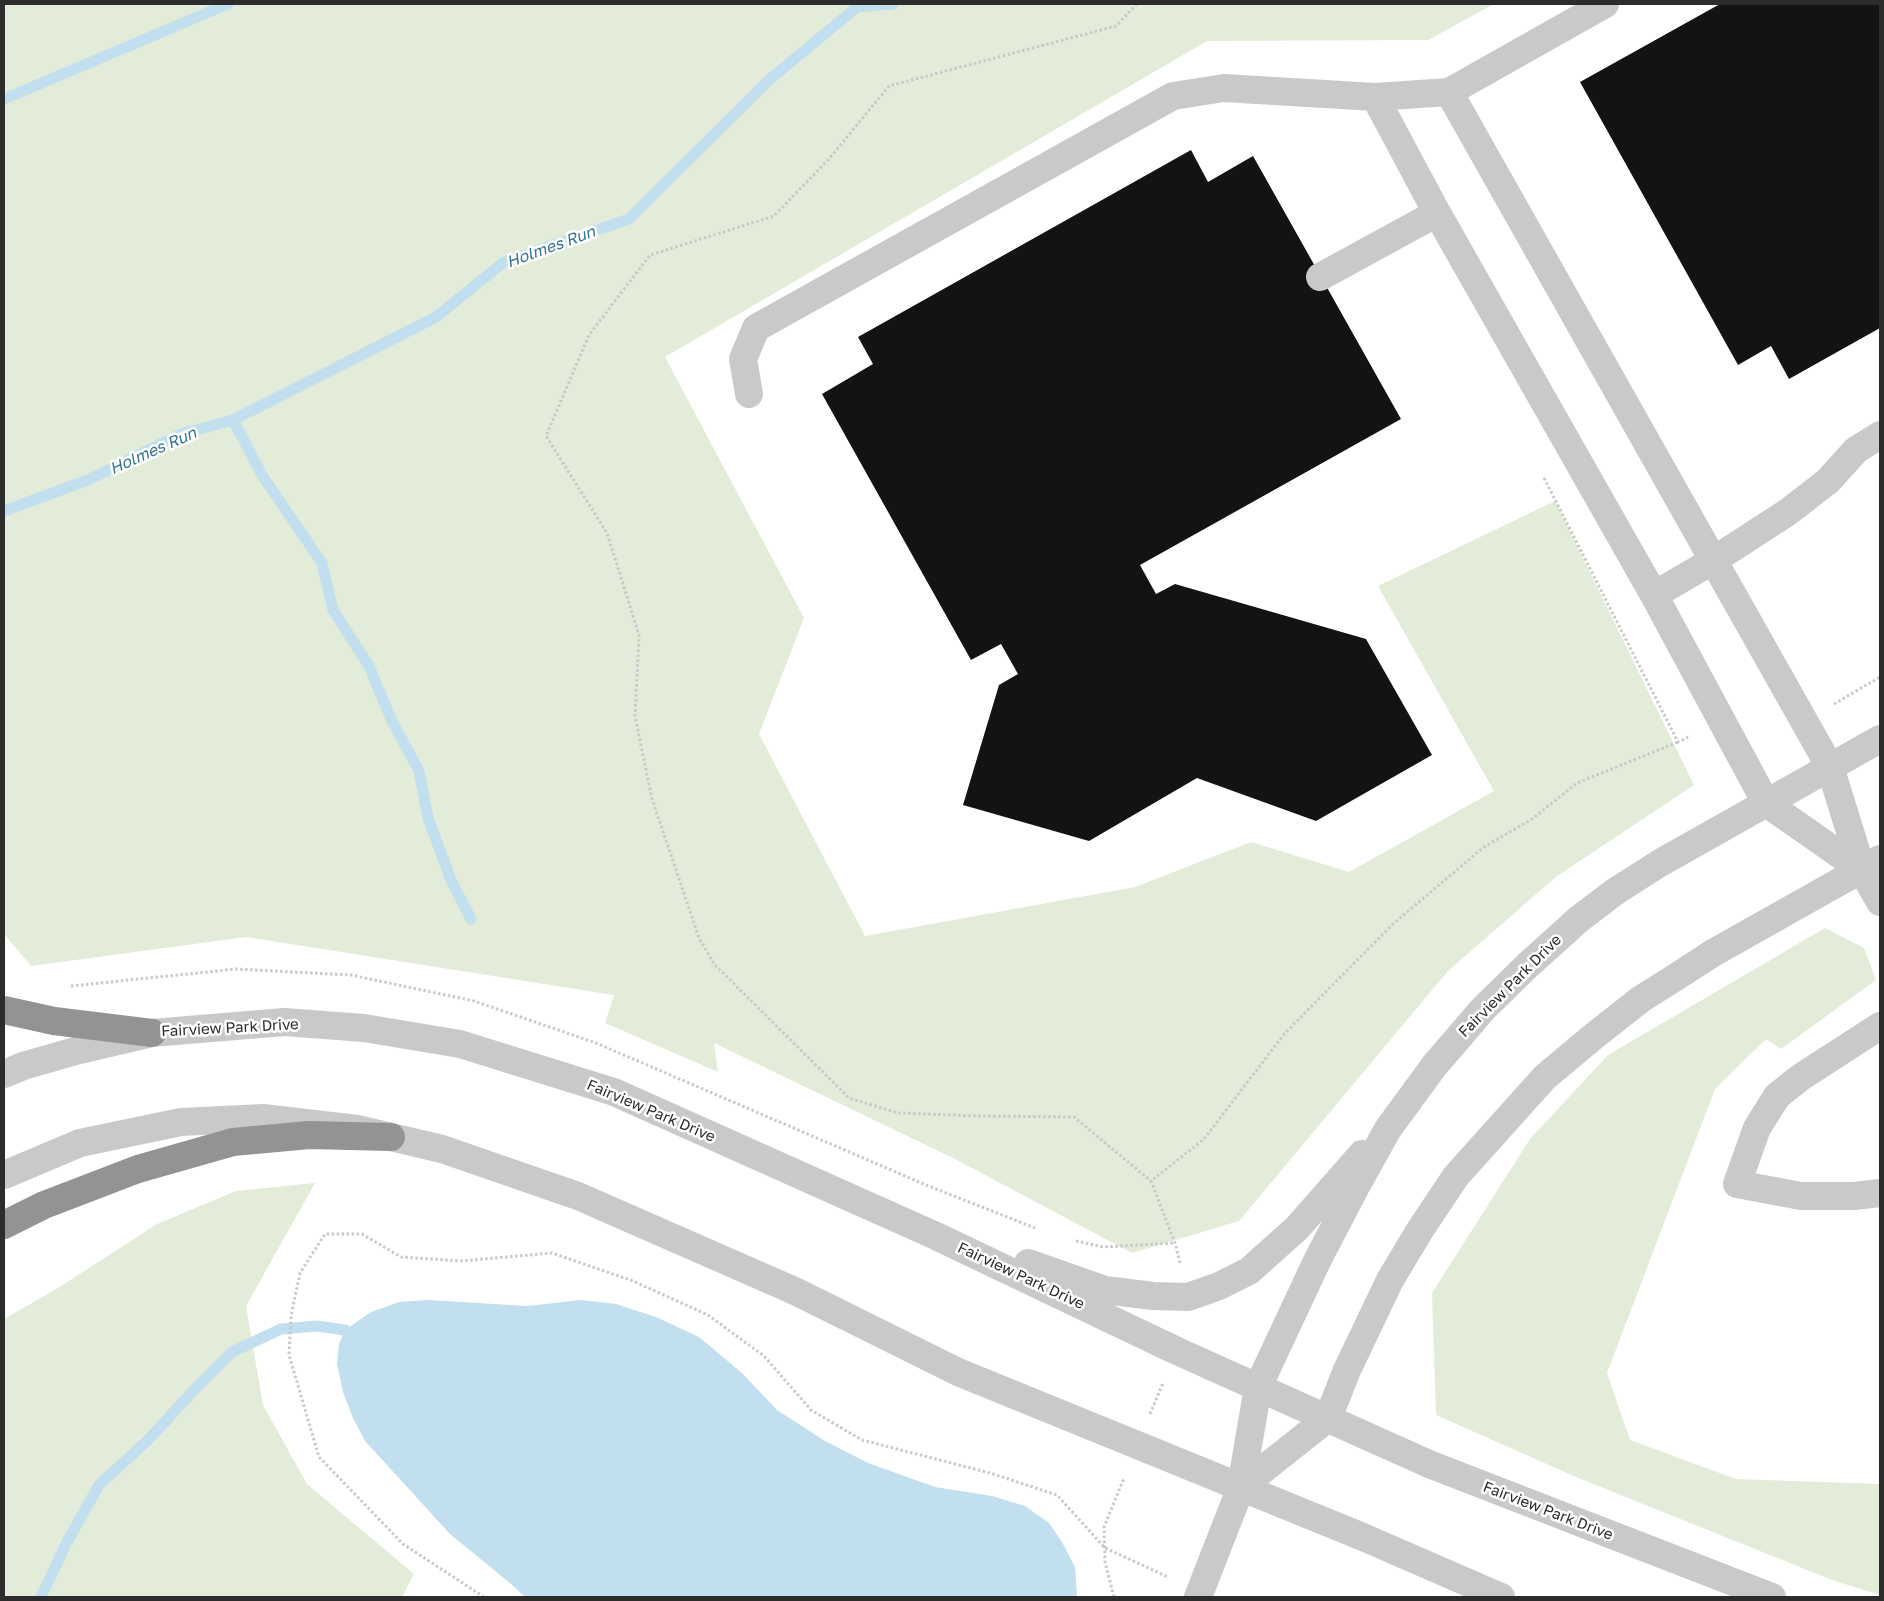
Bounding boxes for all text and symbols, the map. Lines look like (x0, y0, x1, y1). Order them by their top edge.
water label: Holmes Run (504, 222, 598, 272)
water label: Holmes Run (107, 423, 199, 479)
street label: Fairview Park Drive (1455, 931, 1565, 1041)
street label: Fairview Park Drive (161, 1015, 299, 1041)
street label: Fairview Park Drive (584, 1076, 718, 1146)
street label: Fairview Park Drive (955, 1239, 1087, 1313)
street label: Fairview Park Drive (1481, 1478, 1615, 1544)

